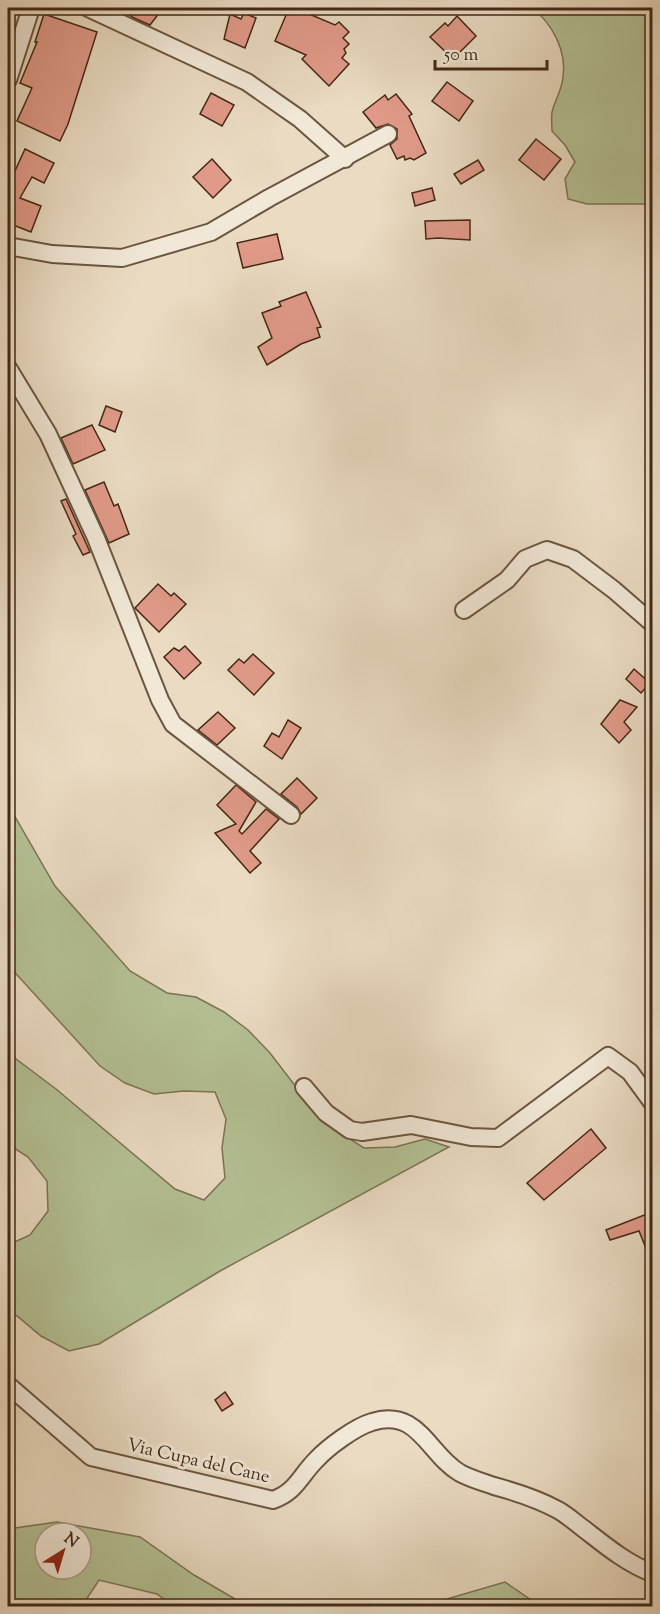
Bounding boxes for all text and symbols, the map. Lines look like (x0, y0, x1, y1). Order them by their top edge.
scale bar (435, 33, 548, 71)
text: 50 m (443, 43, 479, 69)
street label: Via Cupa del Cane (124, 1433, 272, 1491)
north arrow (33, 1521, 93, 1581)
text: N (58, 1528, 83, 1554)

